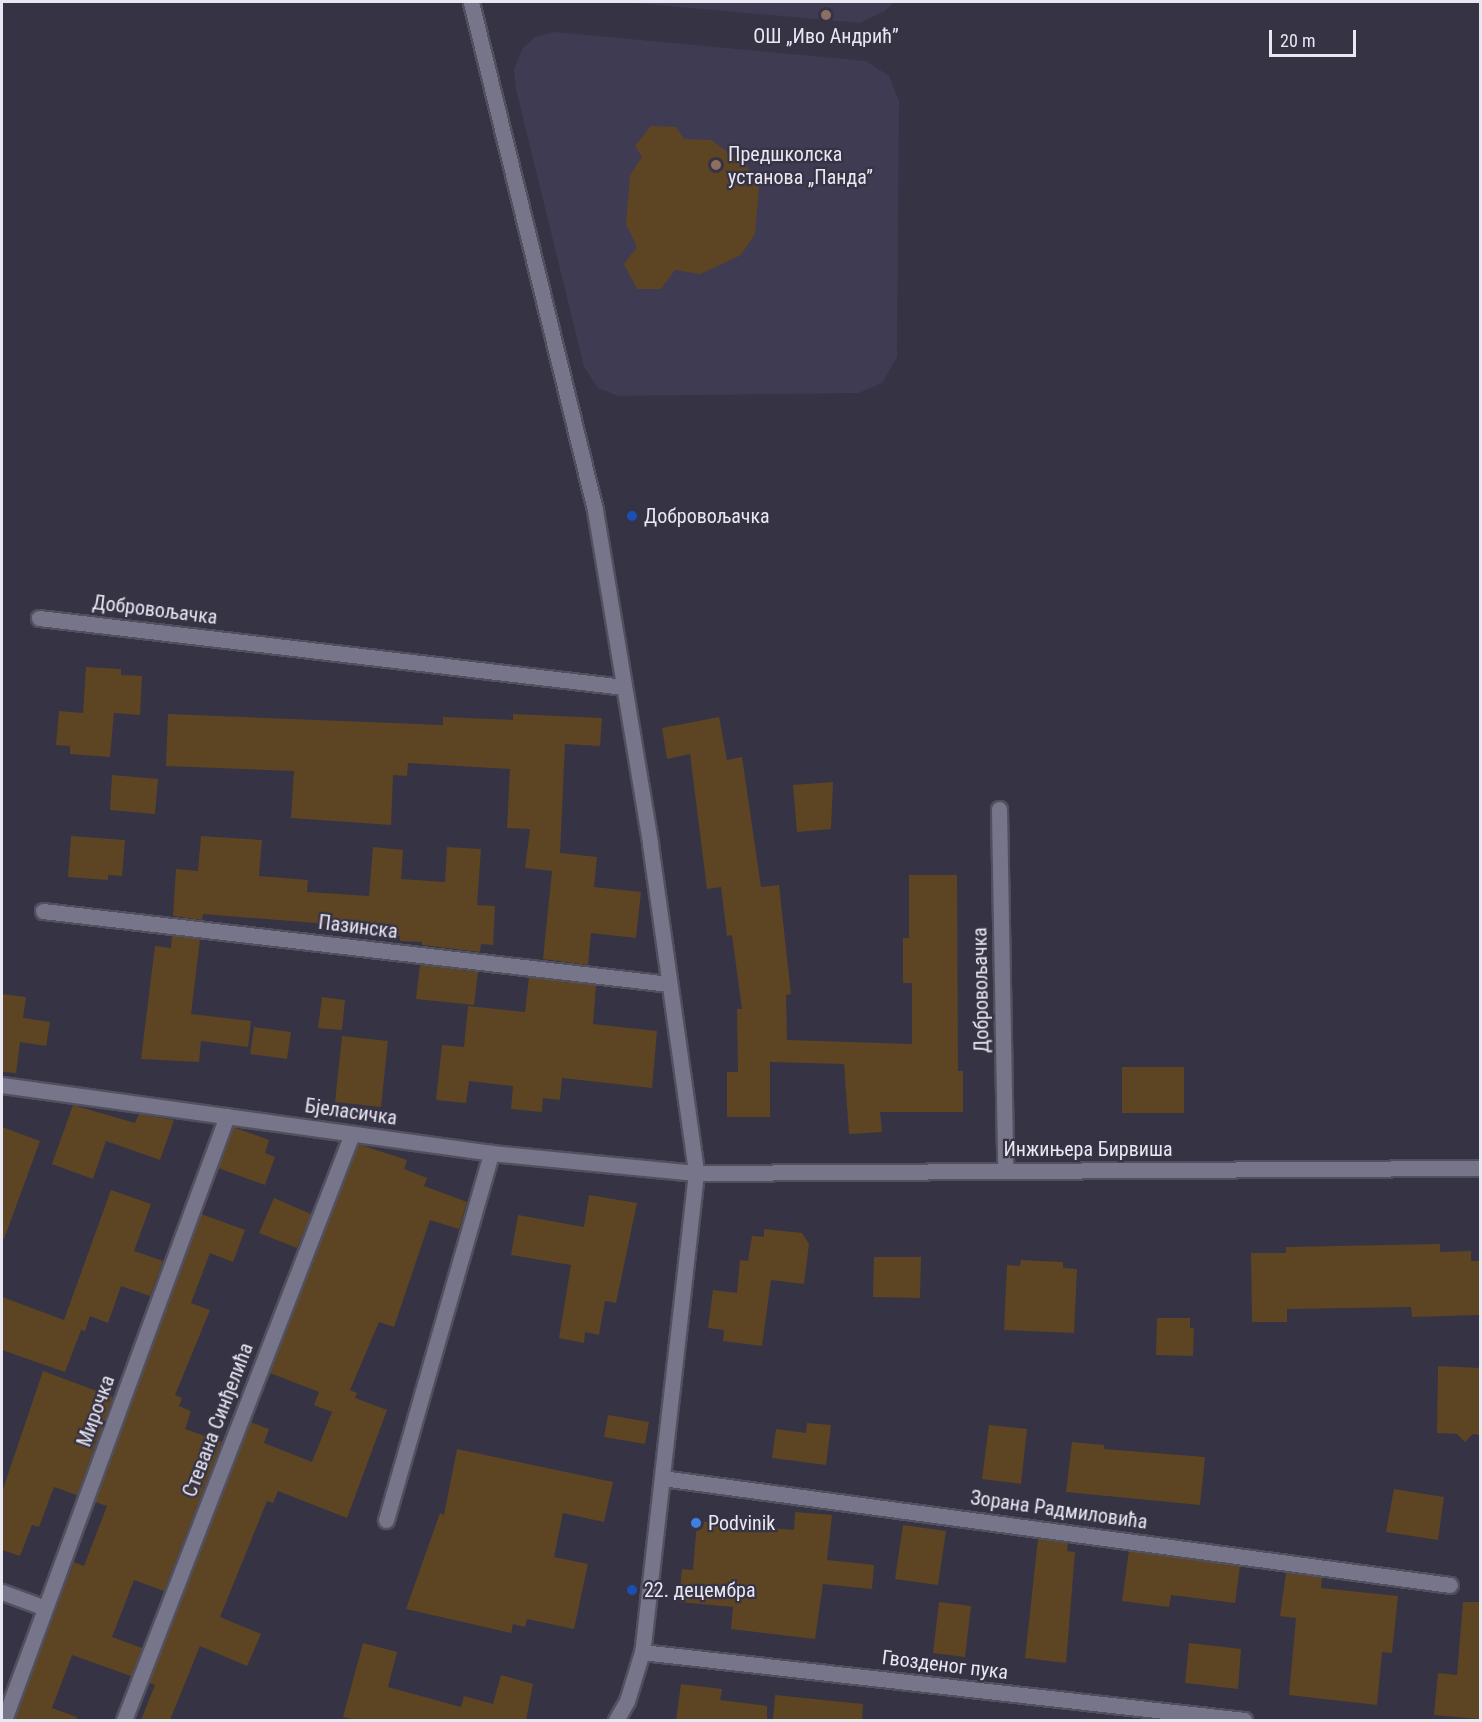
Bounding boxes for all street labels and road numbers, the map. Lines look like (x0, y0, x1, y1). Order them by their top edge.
street label: Добровољачка (91, 590, 219, 630)
street label: Пазинска (317, 910, 399, 944)
street label: Добровољачка (968, 927, 994, 1053)
street label: Бјеласичка (303, 1094, 399, 1130)
street label: Инжињера Бирвиша (1003, 1137, 1173, 1161)
street label: Стевана Синђелића (178, 1340, 258, 1500)
street label: Мирочка (72, 1372, 120, 1450)
street label: Зорана Радмиловића (969, 1486, 1149, 1534)
street label: Гвозденог пука (880, 1645, 1010, 1685)

